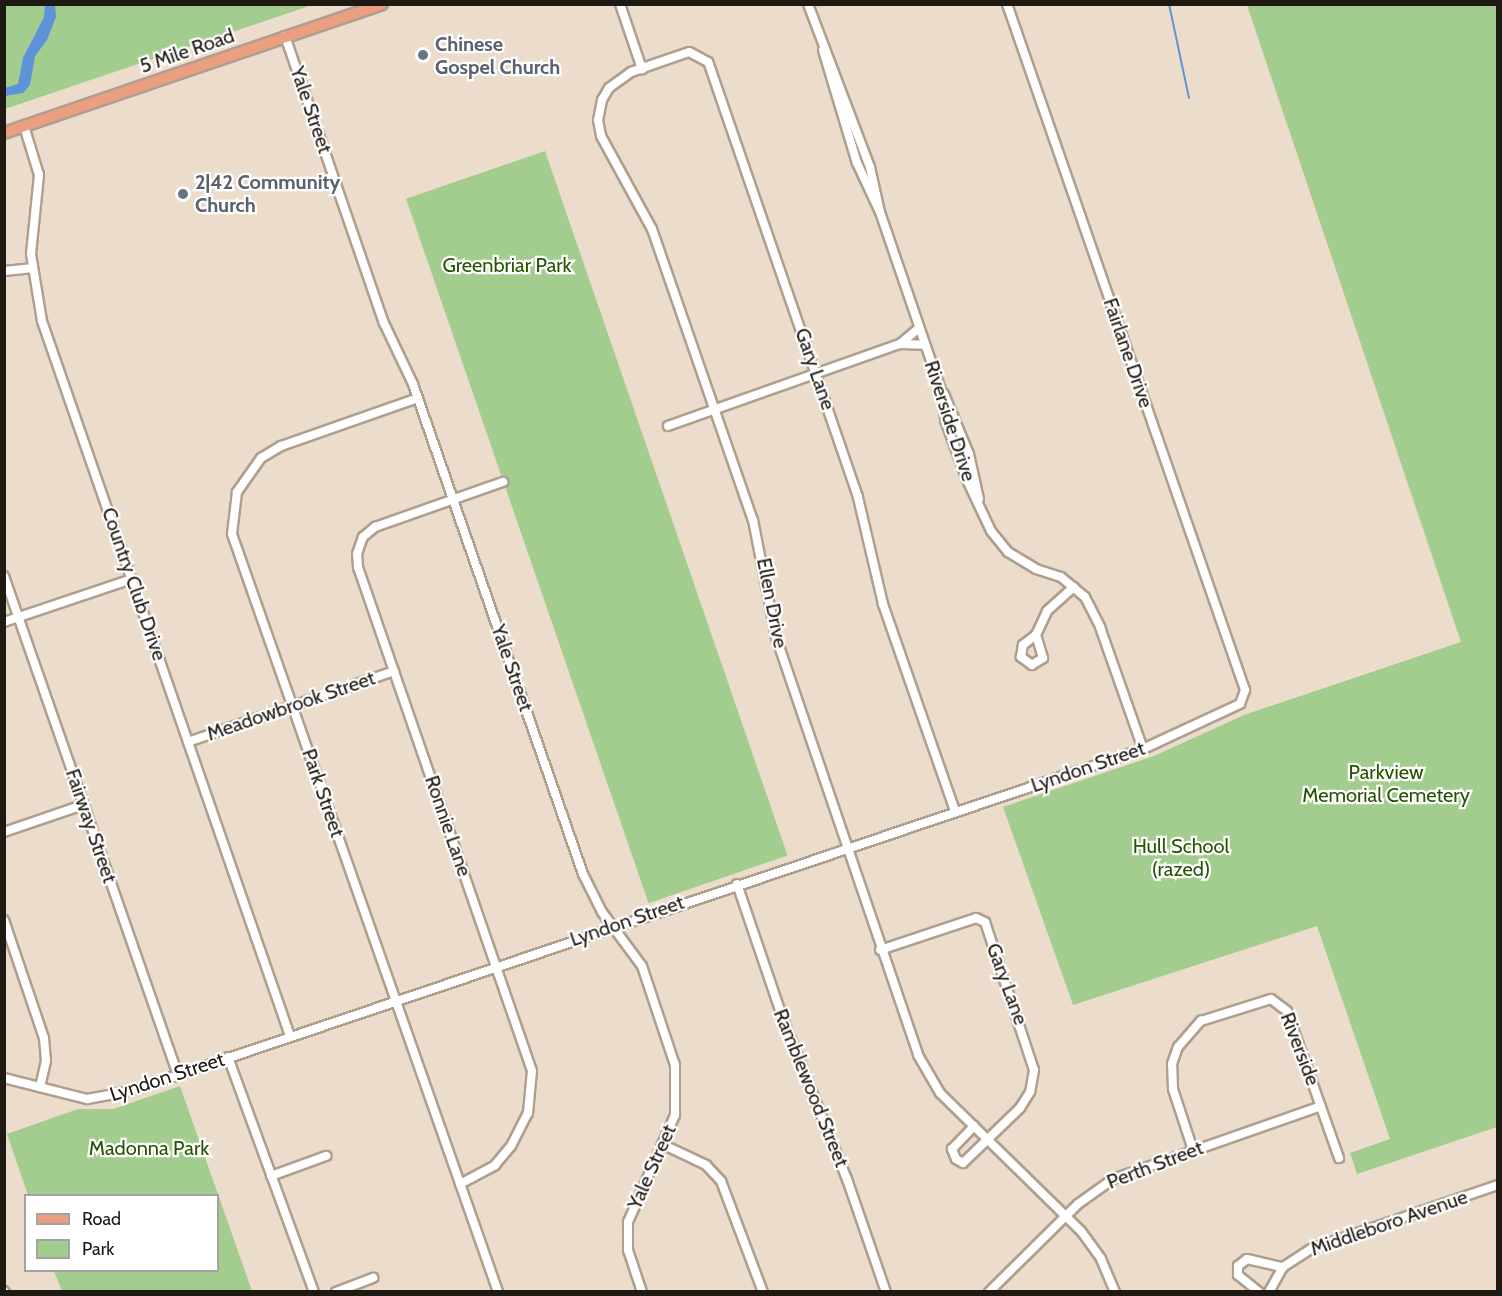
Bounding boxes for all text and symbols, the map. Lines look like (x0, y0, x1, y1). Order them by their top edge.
street label: 5 Mile Road (137, 24, 237, 78)
place label: Chinese Gospel Church (435, 32, 560, 79)
marker: Chinese Gospel Church (416, 48, 430, 62)
street label: Yale Street (285, 63, 337, 157)
place label: 2|42 Community Church (195, 170, 340, 217)
marker: 2|42 Community Church (176, 187, 190, 201)
park label: Greenbriar Park (442, 253, 572, 277)
street label: Fairlane Drive (1098, 295, 1158, 411)
street label: Gary Lane (790, 325, 840, 413)
street label: Riverside Drive (919, 358, 981, 484)
street label: Country Club Drive (97, 504, 171, 664)
street label: Ellen Drive (752, 556, 792, 650)
street label: Yale Street (486, 621, 538, 715)
street label: Meadowbrook Street (204, 666, 378, 746)
street label: Lyndon Street (1028, 736, 1148, 798)
street label: Park Street (297, 746, 349, 840)
park label: Parkview Memorial Cemetery (1302, 761, 1470, 808)
street label: Fairway Street (60, 766, 122, 886)
street label: Ronnie Lane (420, 772, 476, 880)
park label: Hull School (razed) (1133, 835, 1229, 882)
street label: Lyndon Street (567, 890, 687, 952)
street label: Gary Lane (981, 940, 1033, 1028)
street label: Ramblewood Street (768, 1005, 854, 1171)
street label: Riverside (1275, 1009, 1325, 1089)
street label: Lyndon Street (107, 1047, 227, 1107)
street label: Yale Street (623, 1121, 681, 1213)
park label: Madonna Park (89, 1136, 209, 1160)
street label: Perth Street (1103, 1136, 1207, 1194)
street label: Middleboro Avenue (1307, 1185, 1471, 1261)
legend (24, 1194, 219, 1272)
text: Road (82, 1208, 121, 1230)
text: Park (82, 1238, 114, 1260)

